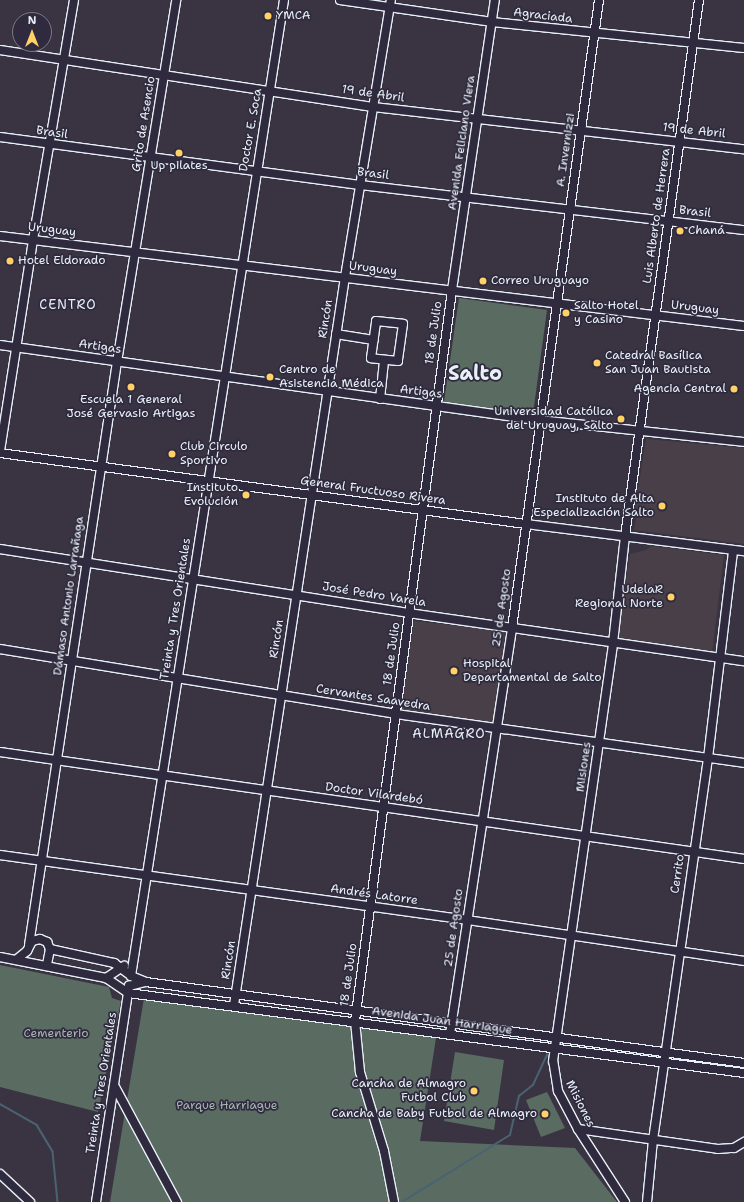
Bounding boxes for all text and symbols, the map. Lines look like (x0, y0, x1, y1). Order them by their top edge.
street label: Agraciada (513, 5, 573, 27)
place label: YMCA (276, 9, 311, 23)
marker: YMCA (263, 11, 273, 21)
north arrow (12, 12, 52, 52)
text: N (28, 13, 36, 28)
street label: Grito de Asencio (129, 75, 159, 173)
street label: Avenida Feliciano Viera (445, 75, 479, 211)
street label: 19 de Abril (341, 82, 405, 106)
street label: Doctor E. Soca (237, 87, 265, 173)
street label: A. Invernizzi (554, 112, 578, 188)
street label: 19 de Abril (662, 121, 726, 141)
street label: Brasil (35, 124, 69, 142)
street label: Luis Alberto de Herrera (640, 147, 674, 285)
marker: Up pilates (174, 148, 184, 158)
place label: Up pilates (150, 159, 208, 173)
street label: Brasil (356, 165, 390, 183)
street label: Brasil (678, 203, 712, 221)
street label: Uruguay (27, 220, 77, 240)
place label: Chaná (688, 224, 725, 238)
marker: Chaná (675, 226, 685, 236)
place label: Hotel Eldorado (18, 254, 105, 268)
marker: Hotel Eldorado (5, 256, 15, 266)
street label: Uruguay (348, 259, 398, 279)
place label: Correo Uruguayo (491, 274, 589, 288)
marker: Correo Uruguayo (478, 276, 488, 286)
district label: CENTRO (39, 297, 97, 313)
street label: Uruguay (670, 298, 720, 318)
street label: Rincón (316, 299, 336, 339)
place label: Salto Hotel y Casino (574, 299, 639, 327)
street label: 18 de Julio (422, 300, 446, 366)
marker: Salto Hotel y Casino (561, 308, 571, 318)
street label: Artigas (78, 337, 122, 357)
place label: Catedral Basílica San Juan Bautista (605, 349, 711, 377)
marker: Catedral Basílica San Juan Bautista (592, 358, 602, 368)
district label: Salto (448, 361, 502, 385)
place label: Centro de Asistencia Médica (279, 363, 384, 391)
marker: Centro de Asistencia Médica (264, 371, 276, 383)
marker: Escuela 1 General José Gervasio Artigas (126, 382, 136, 392)
street label: Artigas (399, 382, 443, 402)
place label: Agencia Central (633, 382, 726, 396)
marker: Agencia Central (729, 384, 739, 394)
place label: Escuela 1 General José Gervasio Artigas (67, 393, 195, 421)
place label: Universidad Católica del Uruguay, Salto (494, 405, 613, 433)
marker: Universidad Católica del Uruguay, Salto (616, 414, 626, 424)
place label: Club Circulo Sportivo (180, 440, 248, 468)
marker: Club Circulo Sportivo (167, 449, 177, 459)
street label: General Fructuoso Rivera (299, 474, 447, 508)
place label: Instituto Evolución (184, 481, 238, 509)
marker: Instituto Evolución (241, 490, 251, 500)
place label: Instituto de Alta Especialización Salto (533, 492, 654, 520)
marker: Instituto de Alta Especialización Salto (657, 501, 667, 511)
street label: Dámaso Antonio Larrañaga (51, 515, 87, 677)
street label: Treinta y Tres Orientales (158, 537, 194, 681)
street label: 25 de Agosto (489, 568, 515, 648)
street label: José Pedro Varela (321, 580, 427, 610)
place label: UdelaR Regional Norte (575, 583, 663, 611)
marker: UdelaR Regional Norte (666, 592, 676, 602)
street label: Rincón (267, 619, 287, 659)
street label: 18 de Julio (380, 621, 404, 687)
place label: Hospital Departamental de Salto (463, 657, 601, 685)
marker: Hospital Departamental de Salto (448, 665, 460, 677)
street label: Cervantes Saavedra (315, 682, 431, 714)
district label: ALMAGRO (412, 726, 486, 742)
street label: Misiones (573, 741, 595, 793)
street label: Doctor Vilardebó (324, 780, 424, 808)
street label: Cerrito (668, 853, 688, 895)
street label: Andrés Latorre (329, 882, 419, 908)
street label: 25 de Agosto (441, 888, 467, 968)
street label: Rincón (219, 940, 239, 980)
street label: 18 de Julio (337, 942, 361, 1008)
street label: Avenida Juan Harriague (371, 1004, 513, 1038)
street label: Treinta y Tres Orientales (84, 1011, 120, 1155)
park label: Cementerio (23, 1027, 89, 1041)
place label: Cancha de Almagro Futbol Club (352, 1077, 466, 1105)
street label: Misiones (562, 1078, 598, 1130)
marker: Cancha de Almagro Futbol Club (469, 1086, 479, 1096)
park label: Parque Harriague (176, 1099, 278, 1113)
place label: Cancha de Baby Futbol de Almagro (331, 1107, 537, 1121)
marker: Cancha de Baby Futbol de Almagro (540, 1109, 550, 1119)

